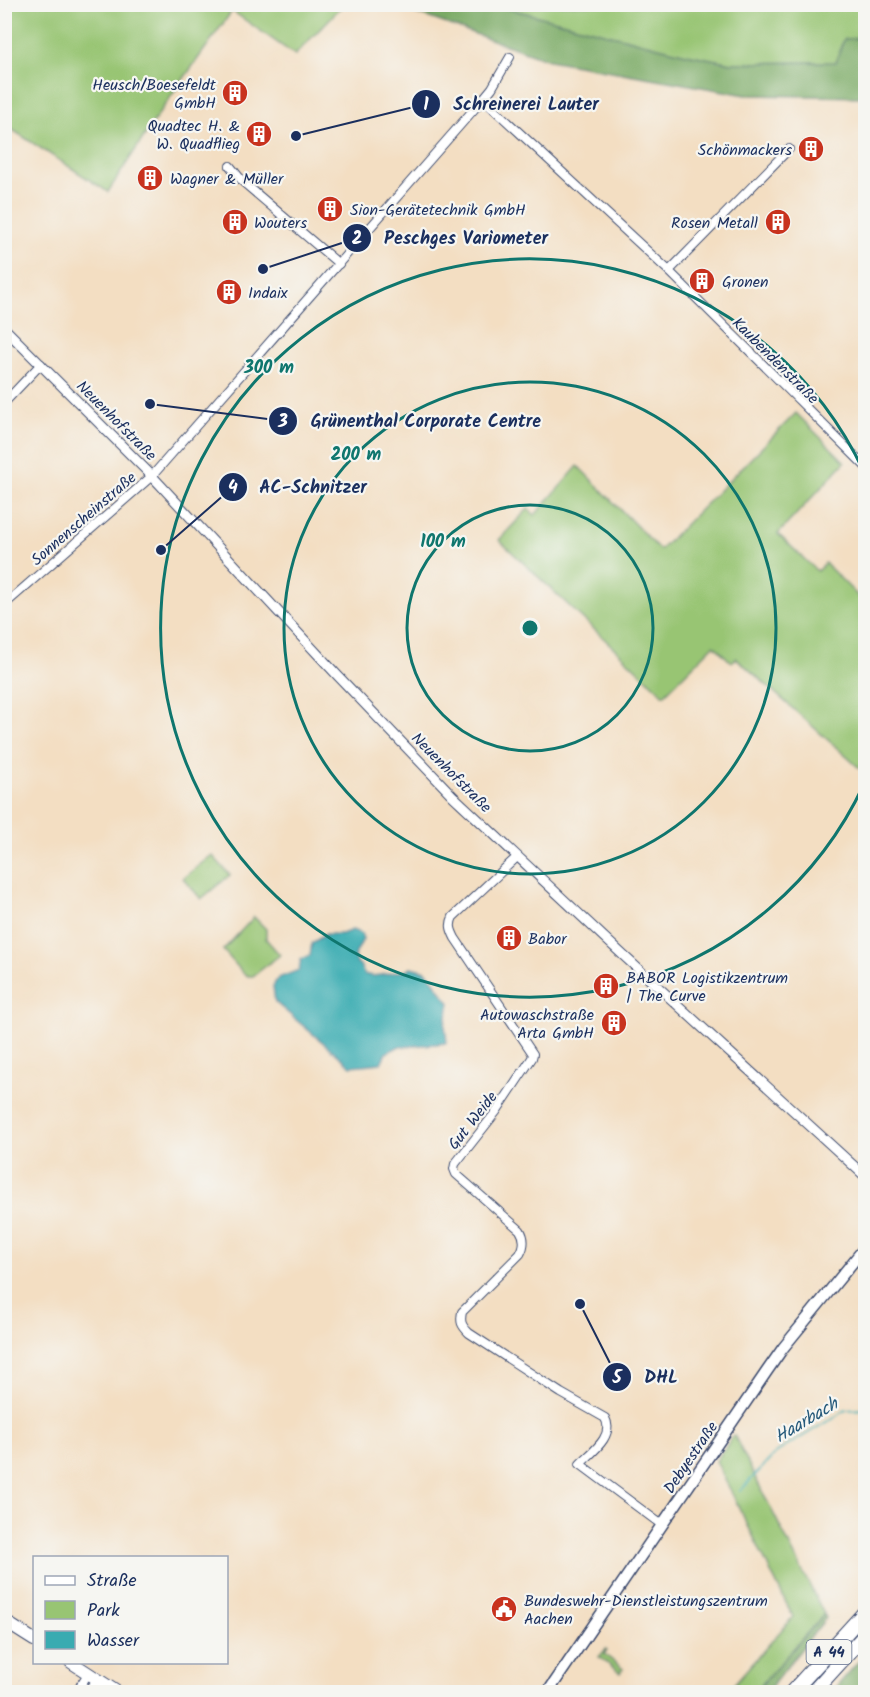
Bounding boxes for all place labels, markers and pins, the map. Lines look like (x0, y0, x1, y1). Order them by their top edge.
place label: Heusch/Boesefeldt GmbH (92, 73, 217, 116)
building icon: Heusch/Boesefeldt GmbH (220, 78, 250, 108)
callout: Schreinerei Lauter (411, 86, 610, 122)
place label: Quadtec H. & W. Quadflieg (147, 114, 240, 157)
building icon: Quadtec H. & W. Quadflieg (244, 119, 274, 149)
building icon: Schönmackers (796, 134, 826, 164)
place label: Schönmackers (698, 138, 792, 163)
building icon: Wagner & Müller (135, 163, 165, 193)
place label: Wagner & Müller (170, 167, 285, 192)
building icon: Sion-Gerätetechnik GmbH (315, 194, 345, 224)
place label: Sion-Gerätetechnik GmbH (350, 198, 526, 223)
building icon: Wouters (220, 207, 250, 237)
building icon: Rosen Metall (763, 207, 793, 237)
place label: Wouters (254, 211, 307, 236)
place label: Rosen Metall (671, 211, 758, 236)
callout: Peschges Variometer (342, 220, 560, 256)
building icon: Gronen (687, 266, 717, 296)
place label: Gronen (722, 270, 769, 295)
building icon: Indaix (214, 277, 244, 307)
place label: Indaix (248, 281, 289, 306)
callout: Grünenthal Corporate Centre (268, 403, 553, 439)
callout: AC-Schnitzer (218, 469, 379, 505)
centre of rings (520, 618, 540, 638)
building icon: Babor (494, 923, 524, 953)
place label: Babor (528, 927, 568, 952)
place label: BABOR Logistikzentrum | The Curve (626, 966, 788, 1009)
building icon: BABOR Logistikzentrum | The Curve (591, 971, 621, 1001)
place label: Autowaschstraße Arta GmbH (480, 1003, 594, 1046)
building icon: Autowaschstraße Arta GmbH (599, 1008, 629, 1038)
callout: DHL (602, 1359, 690, 1395)
place label: Bundeswehr-Dienstleistungszentrum Aachen (524, 1589, 768, 1632)
public building icon: Bundeswehr-Dienstleistungszentrum Aachen (489, 1594, 519, 1624)

